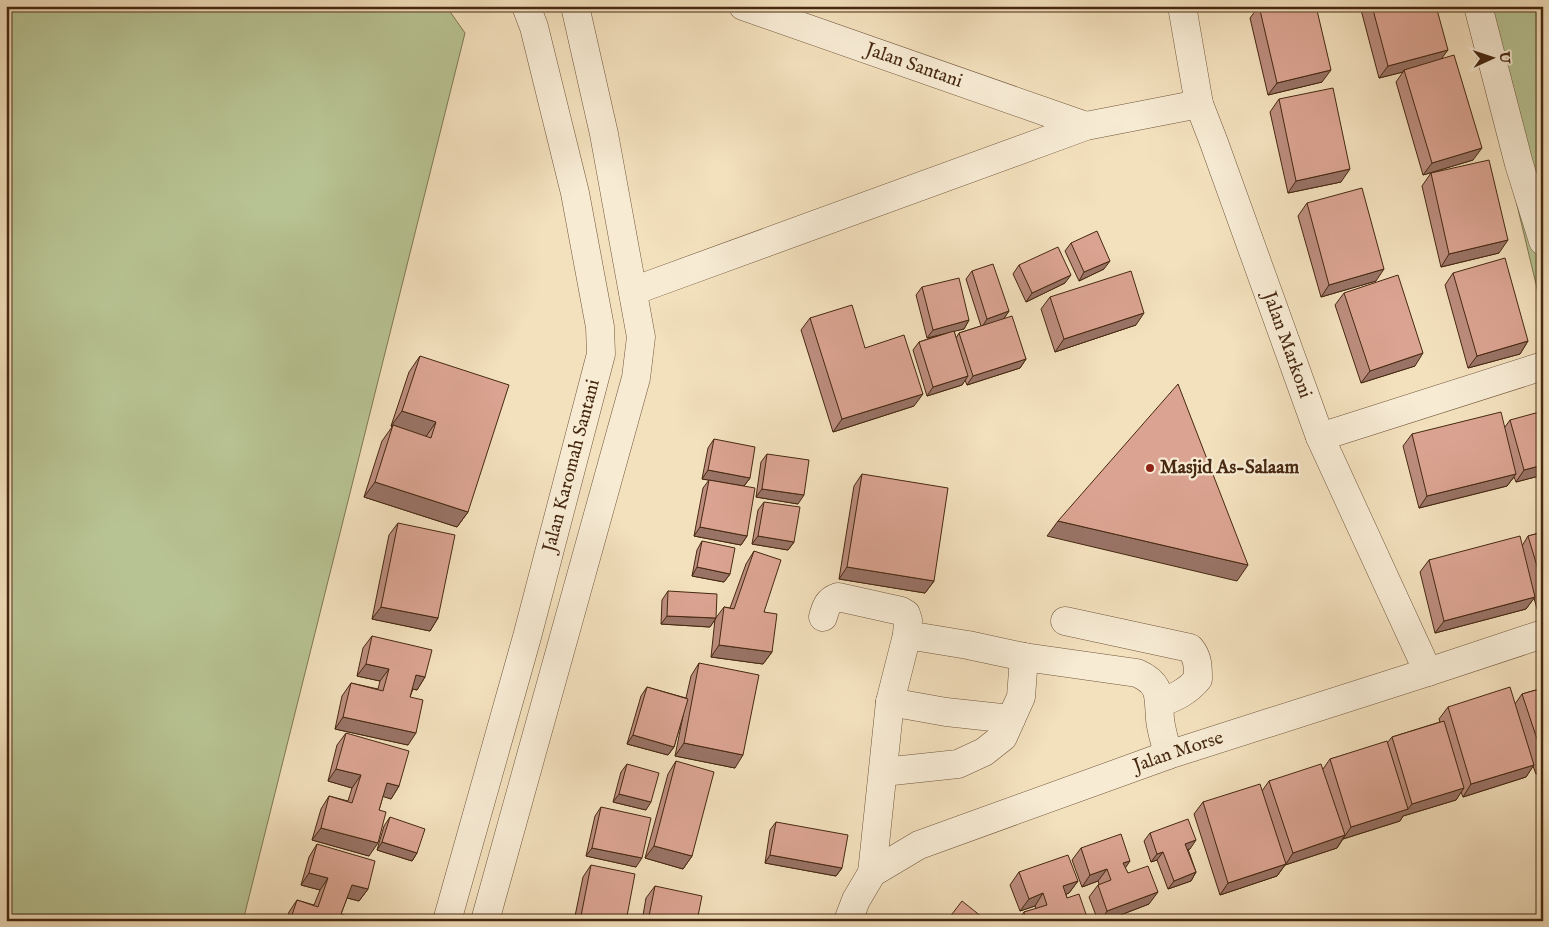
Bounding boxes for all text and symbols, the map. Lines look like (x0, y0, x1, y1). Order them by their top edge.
north arrow (1466, 32, 1516, 82)
street label: Jalan Santani (860, 37, 966, 94)
text: U (1495, 50, 1513, 65)
street label: Jalan Markoni (1256, 287, 1317, 402)
street label: Jalan Karomah Santani (537, 377, 606, 557)
place label: Masjid As-Salaam (1160, 456, 1299, 480)
marker: Masjid As-Salaam (1144, 462, 1156, 474)
street label: Jalan Morse (1128, 726, 1227, 779)

